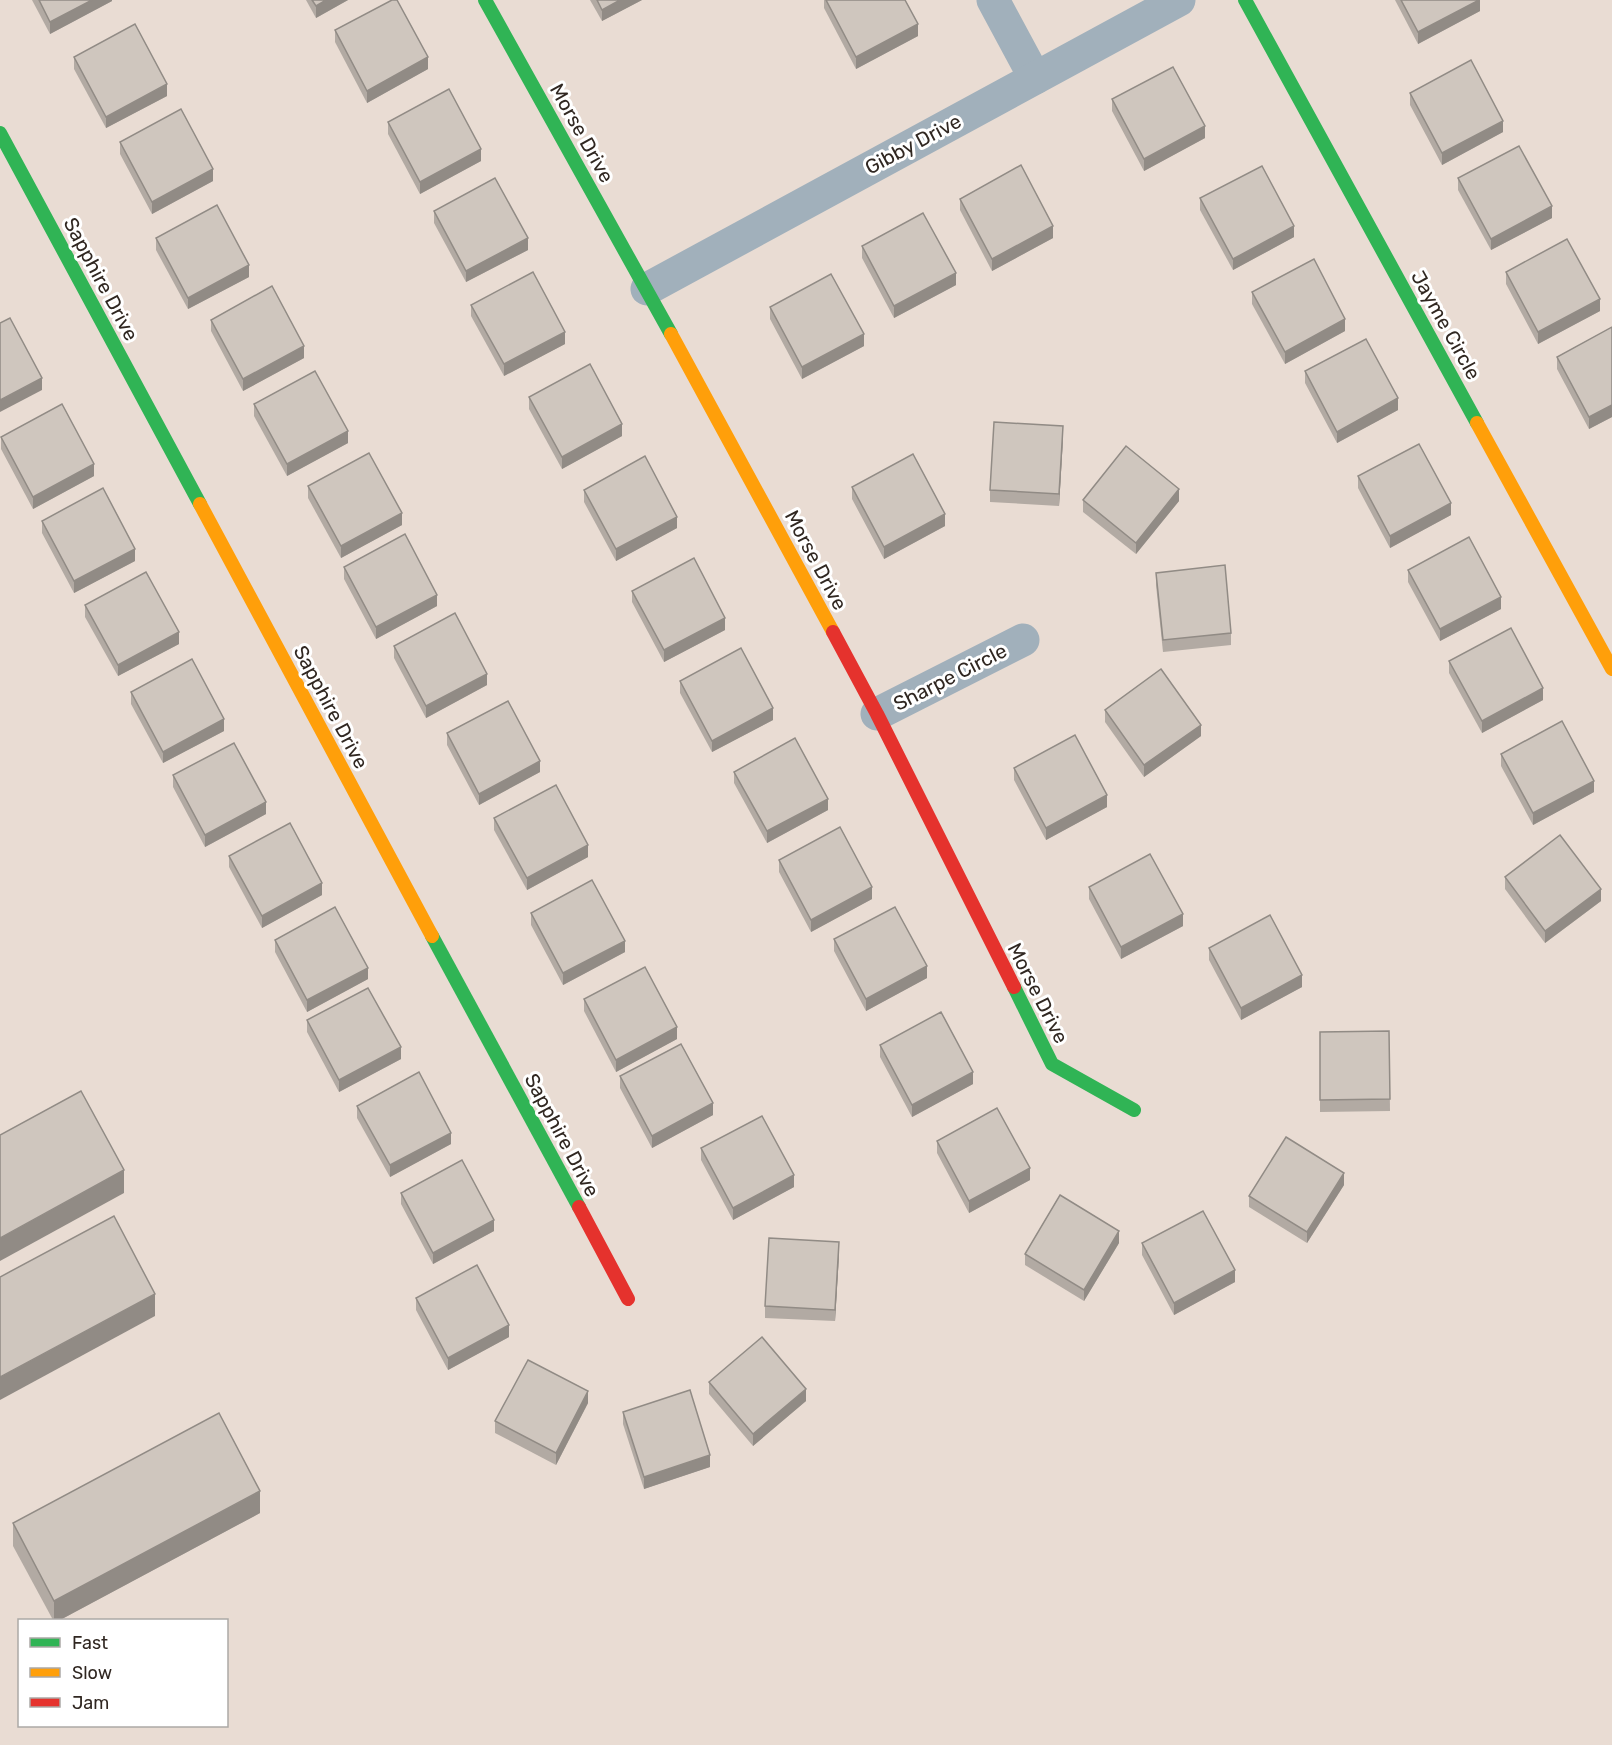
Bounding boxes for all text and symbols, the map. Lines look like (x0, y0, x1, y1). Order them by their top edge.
street label: Morse Drive (545, 79, 619, 187)
street label: Gibby Drive (861, 109, 965, 179)
street label: Sapphire Drive (58, 213, 144, 345)
street label: Jayme Circle (1406, 266, 1486, 384)
street label: Morse Drive (780, 506, 852, 614)
street label: Sharpe Circle (889, 638, 1011, 716)
street label: Sapphire Drive (288, 641, 374, 773)
street label: Morse Drive (1002, 939, 1074, 1047)
street label: Sapphire Drive (519, 1069, 605, 1201)
legend (18, 1619, 228, 1727)
text: Fast (72, 1632, 108, 1654)
text: Slow (72, 1662, 112, 1684)
text: Jam (72, 1692, 109, 1714)

